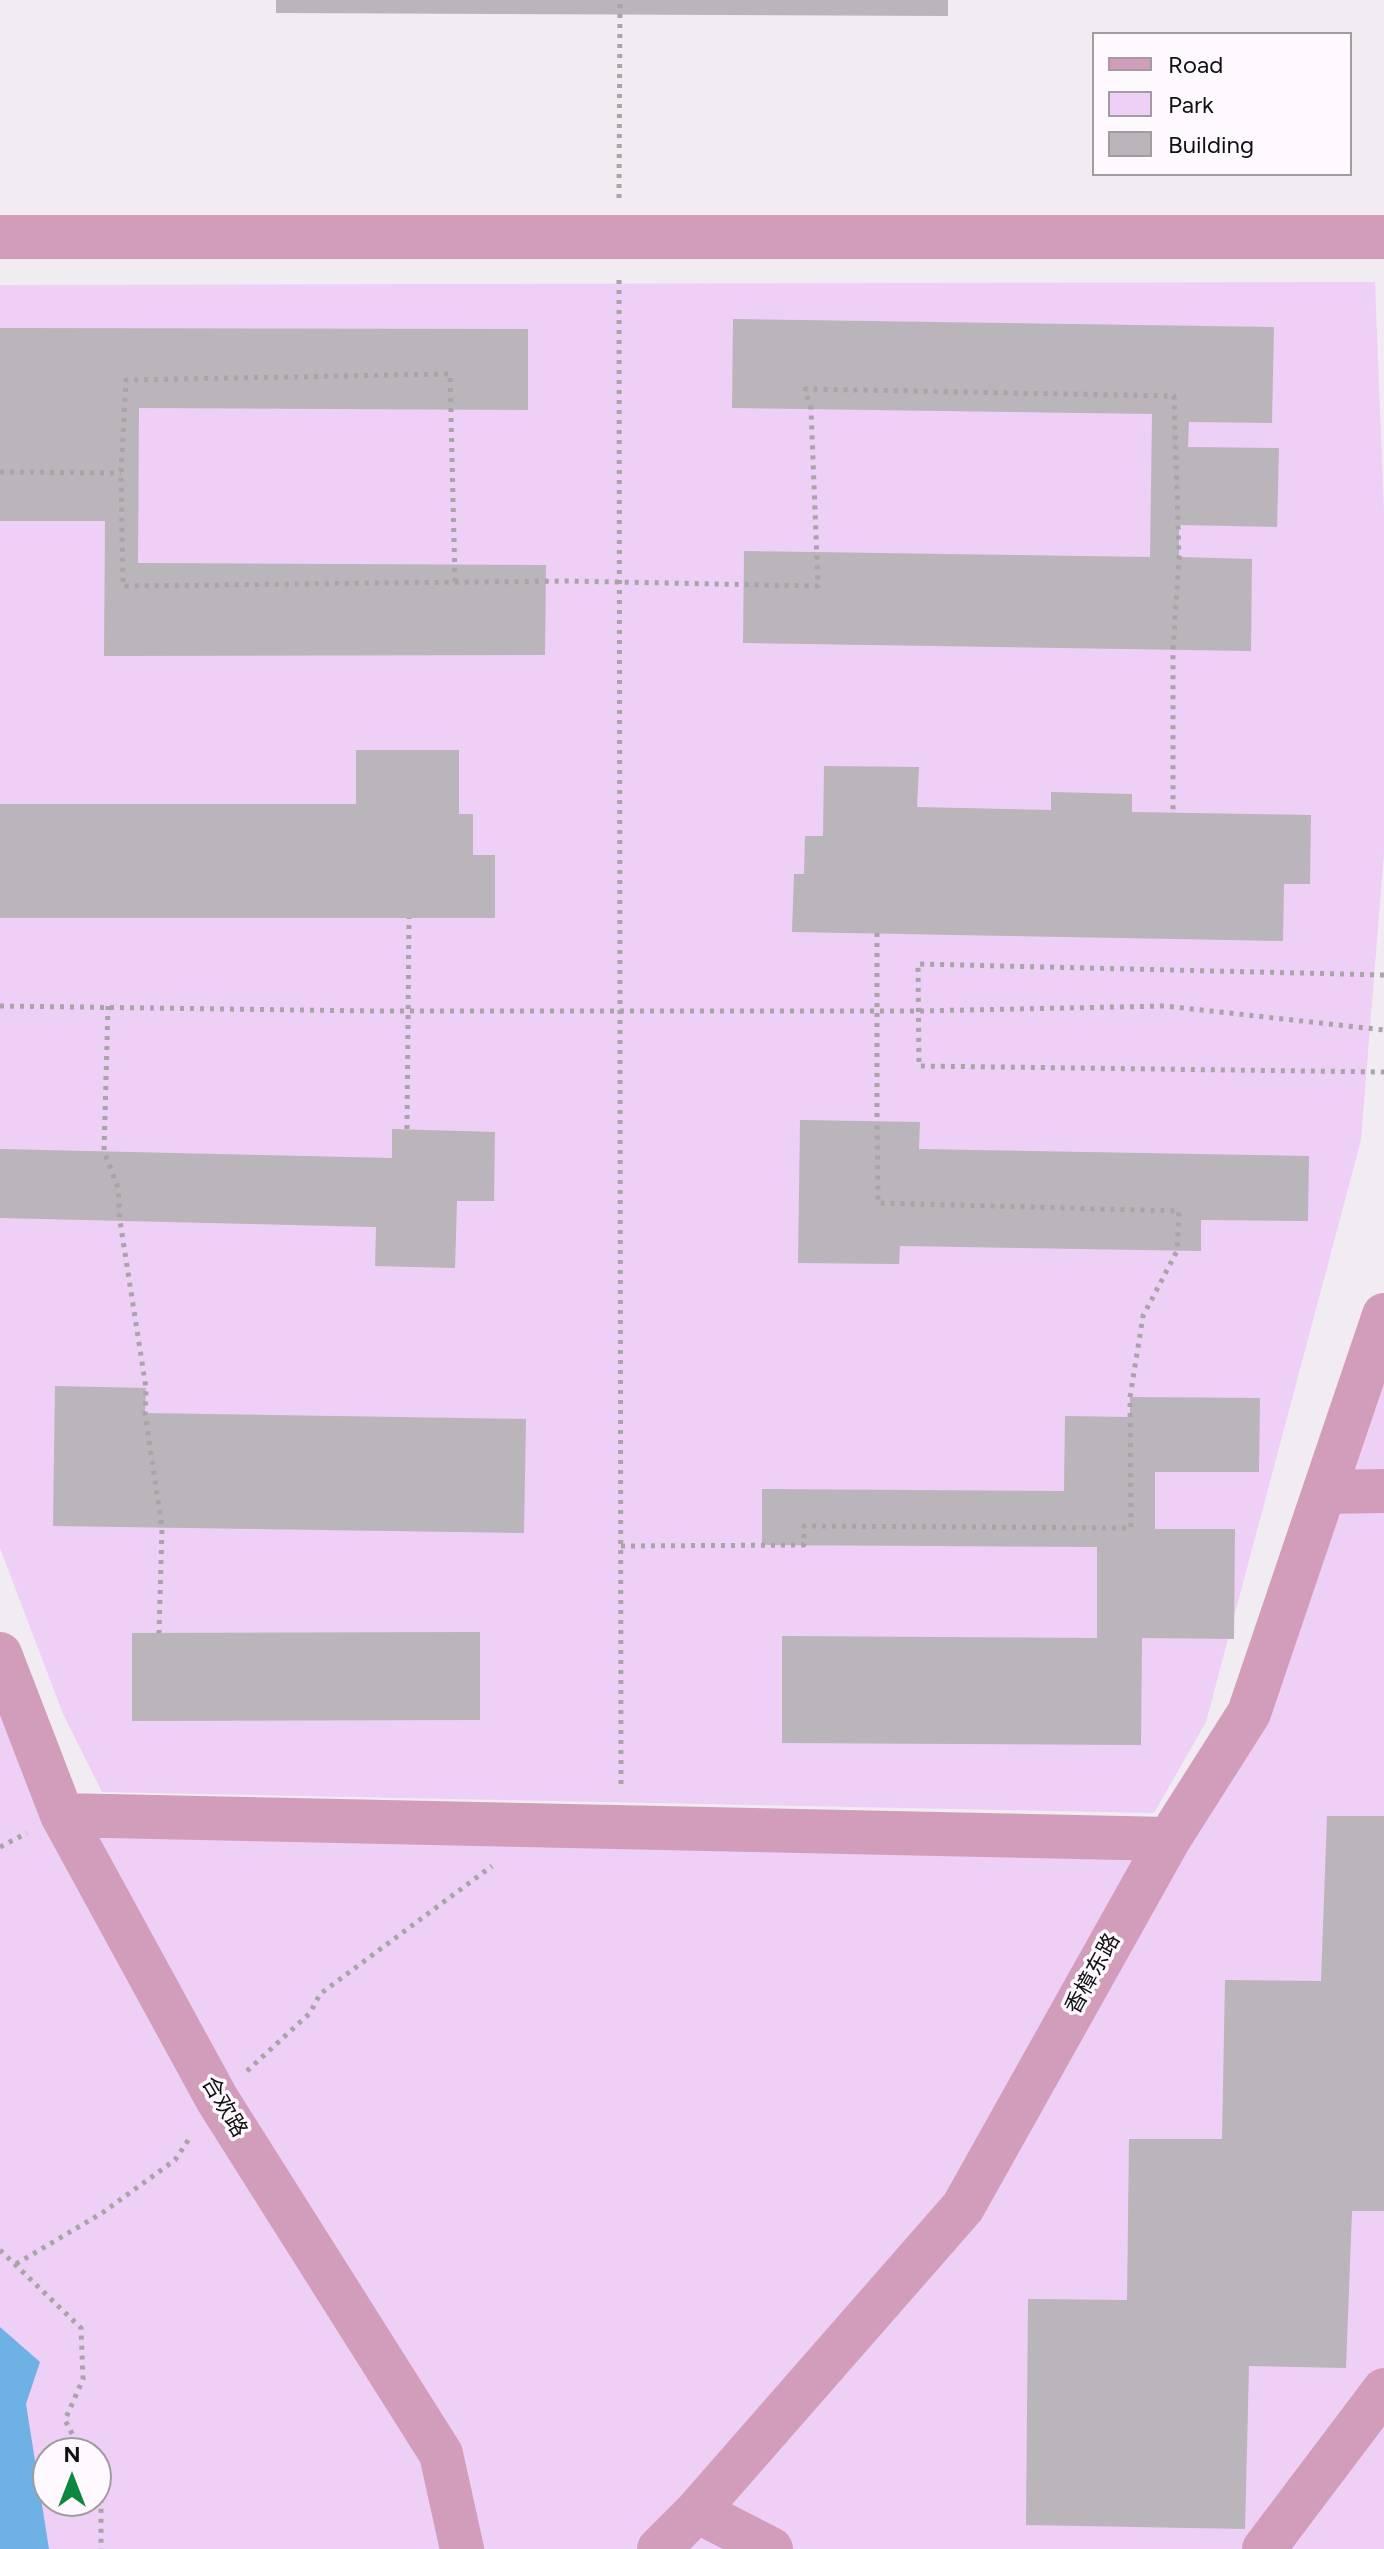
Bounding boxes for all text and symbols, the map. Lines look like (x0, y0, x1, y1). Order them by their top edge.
legend (1092, 32, 1352, 176)
text: Road (1168, 50, 1223, 79)
text: Park (1168, 90, 1214, 119)
text: Building (1168, 130, 1254, 159)
street label: 香樟东路 (1060, 1929, 1126, 2019)
street label: 合欢路 (196, 2072, 252, 2142)
north arrow (32, 2437, 112, 2517)
text: N (63, 2441, 81, 2468)

